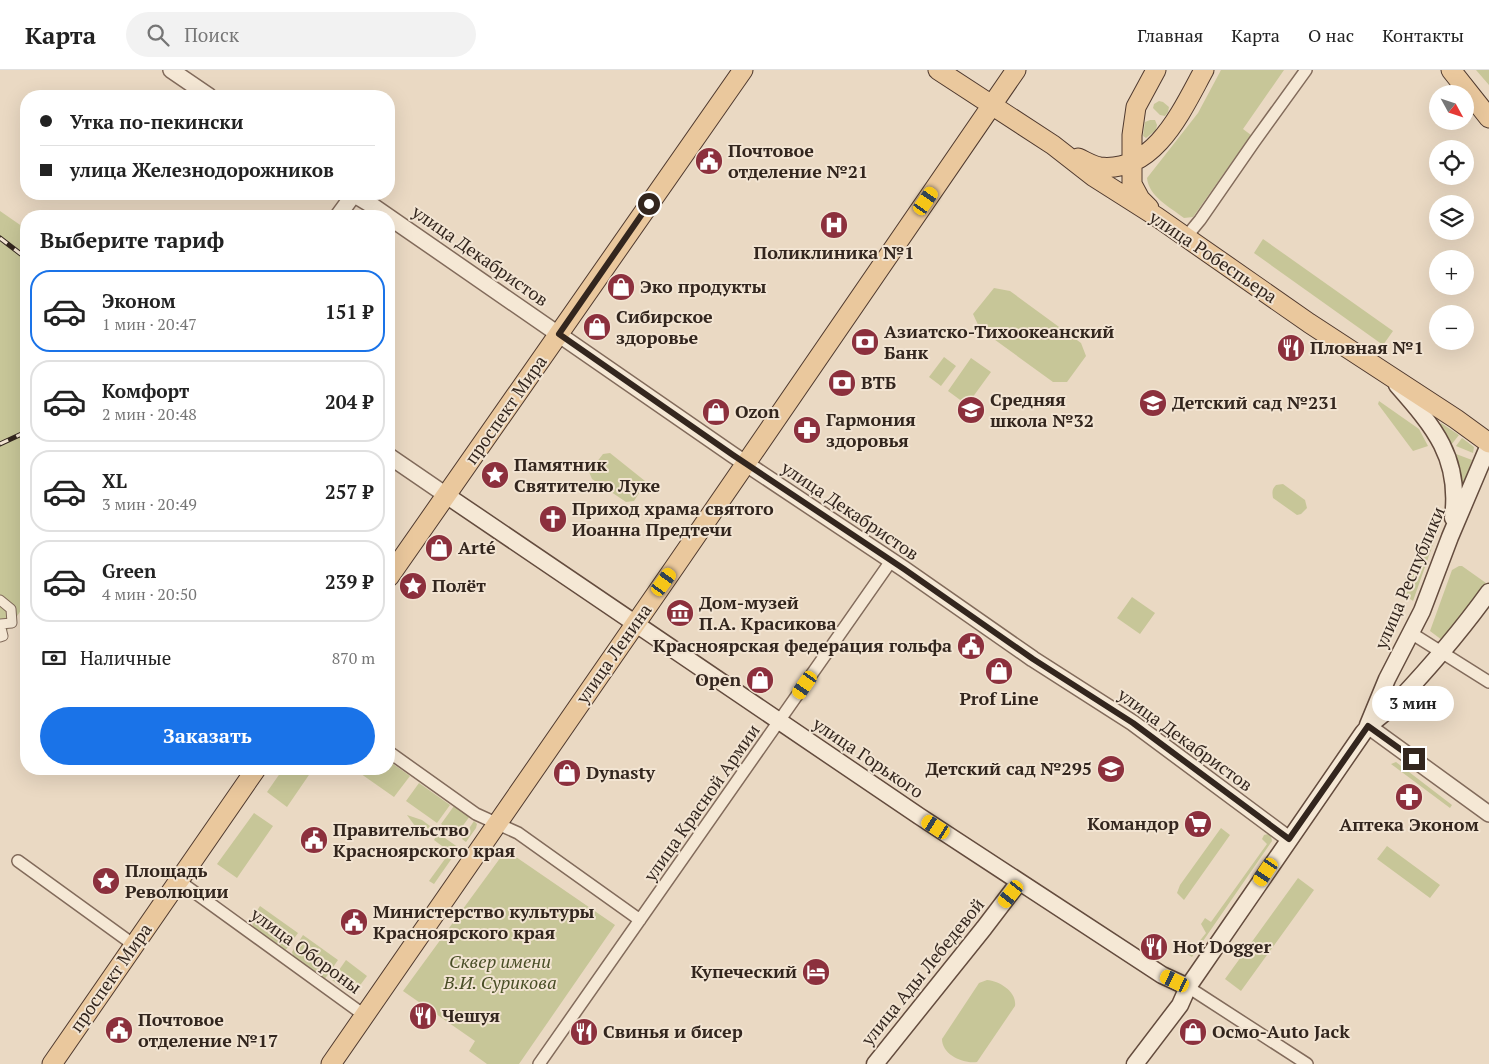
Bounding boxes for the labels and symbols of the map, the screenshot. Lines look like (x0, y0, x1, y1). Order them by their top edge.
north arrow (1429, 85, 1474, 130)
place label: Почтовое отделение №21 (728, 138, 868, 183)
public building icon: Почтовое отделение №21 (694, 146, 724, 176)
car (911, 184, 940, 218)
route start (638, 193, 660, 215)
street label: улица Декабристов (407, 199, 554, 311)
street label: улица Робеспьера (1144, 204, 1282, 308)
hospital icon: Поликлиника №1 (819, 210, 849, 240)
place label: Поликлиника №1 (754, 240, 914, 264)
shop icon: Эко продукты (606, 272, 636, 302)
place label: Эко продукты (640, 274, 767, 298)
place label: Сибирское здоровье (616, 304, 713, 349)
shop icon: Сибирское здоровье (582, 312, 612, 342)
place label: Азиатско-Тихоокеанский Банк (884, 319, 1114, 364)
bank icon: Азиатско-Тихоокеанский Банк (850, 327, 880, 357)
restaurant icon: Пловная №1 (1276, 333, 1306, 363)
place label: Пловная №1 (1310, 335, 1424, 359)
street label: проспект Мира (459, 350, 552, 469)
bank icon: ВТБ (827, 368, 857, 398)
place label: ВТБ (861, 370, 896, 394)
place label: Средняя школа №32 (990, 387, 1094, 432)
school or university icon: Детский сад №231 (1138, 388, 1168, 418)
place label: Детский сад №231 (1172, 390, 1338, 414)
school or university icon: Средняя школа №32 (956, 395, 986, 425)
shop icon: Ozon (701, 397, 731, 427)
place label: Ozon (735, 399, 780, 423)
place label: Гармония здоровья (826, 407, 916, 452)
pharmacy icon: Гармония здоровья (792, 415, 822, 445)
place label: Памятник Святителю Луке (514, 452, 661, 497)
street label: улица Декабристов (776, 455, 924, 565)
place icon: Памятник Святителю Луке (480, 460, 510, 490)
place label: Приход храма святого Иоанна Предтечи (572, 496, 774, 541)
street label: улица Республики (1368, 503, 1450, 653)
church icon: Приход храма святого Иоанна Предтечи (538, 504, 568, 534)
shop icon: Arté (424, 533, 454, 563)
place label: Arté (458, 535, 496, 559)
car (649, 565, 678, 599)
place icon: Полёт (398, 571, 428, 601)
place label: Полёт (432, 573, 486, 597)
place label: Дом-музей П.А. Красикова (699, 590, 837, 635)
museum icon: Дом-музей П.А. Красикова (665, 598, 695, 628)
street label: улица Ленина (569, 599, 657, 709)
public building icon: Красноярская федерация гольфа (956, 631, 986, 661)
place label: Красноярская федерация гольфа (653, 633, 952, 657)
shop icon: Prof Line (984, 656, 1014, 686)
shop icon: Open (745, 665, 775, 695)
place label: Open (695, 667, 741, 691)
car (790, 668, 819, 702)
street label: улица Декабристов (1112, 681, 1258, 796)
place label: Prof Line (959, 686, 1039, 710)
callout: 3 мин (1373, 686, 1455, 722)
street label: улица Горького (808, 711, 929, 803)
street label: улица Красной Армии (637, 719, 765, 887)
route end (1403, 748, 1425, 770)
school or university icon: Детский сад №295 (1096, 754, 1126, 784)
place label: Детский сад №295 (926, 756, 1092, 780)
shop icon: Dynasty (552, 758, 582, 788)
place label: Dynasty (586, 760, 656, 784)
pharmacy icon: Аптека Эконом (1394, 782, 1424, 812)
supermarket icon: Командор (1183, 809, 1213, 839)
place label: Командор (1087, 811, 1179, 835)
place label: Аптека Эконом (1339, 812, 1479, 836)
car (919, 813, 952, 841)
place label: Правительство Красноярского края (333, 817, 515, 862)
public building icon: Правительство Красноярского края (299, 825, 329, 855)
car (1251, 855, 1280, 889)
place label: Площадь Революции (125, 858, 229, 903)
place icon: Площадь Революции (91, 866, 121, 896)
car (995, 878, 1026, 910)
street label: улица Ады Лебедевой (855, 893, 989, 1051)
place label: Министерство культуры Красноярского края (373, 899, 595, 944)
street label: улица Обороны (245, 901, 367, 999)
public building icon: Министерство культуры Красноярского края (339, 907, 369, 937)
street label: проспект Мира (64, 918, 157, 1037)
restaurant icon: Hot Dogger (1139, 932, 1169, 962)
place label: Hot Dogger (1173, 934, 1271, 958)
park label: Сквер имени В.И. Сурикова (442, 949, 557, 994)
hotel icon: Купеческий (801, 957, 831, 987)
place label: Купеческий (691, 959, 797, 983)
car (1158, 968, 1191, 994)
restaurant icon: Чешуя (408, 1001, 438, 1031)
place label: Чешуя (442, 1003, 500, 1027)
place label: Почтовое отделение №17 (138, 1007, 278, 1052)
public building icon: Почтовое отделение №17 (104, 1015, 134, 1045)
restaurant icon: Свинья и бисер (569, 1017, 599, 1047)
shop icon: Осмо-Auto Jack (1178, 1017, 1208, 1047)
place label: Свинья и бисер (603, 1019, 743, 1043)
place label: Осмо-Auto Jack (1212, 1019, 1350, 1043)

